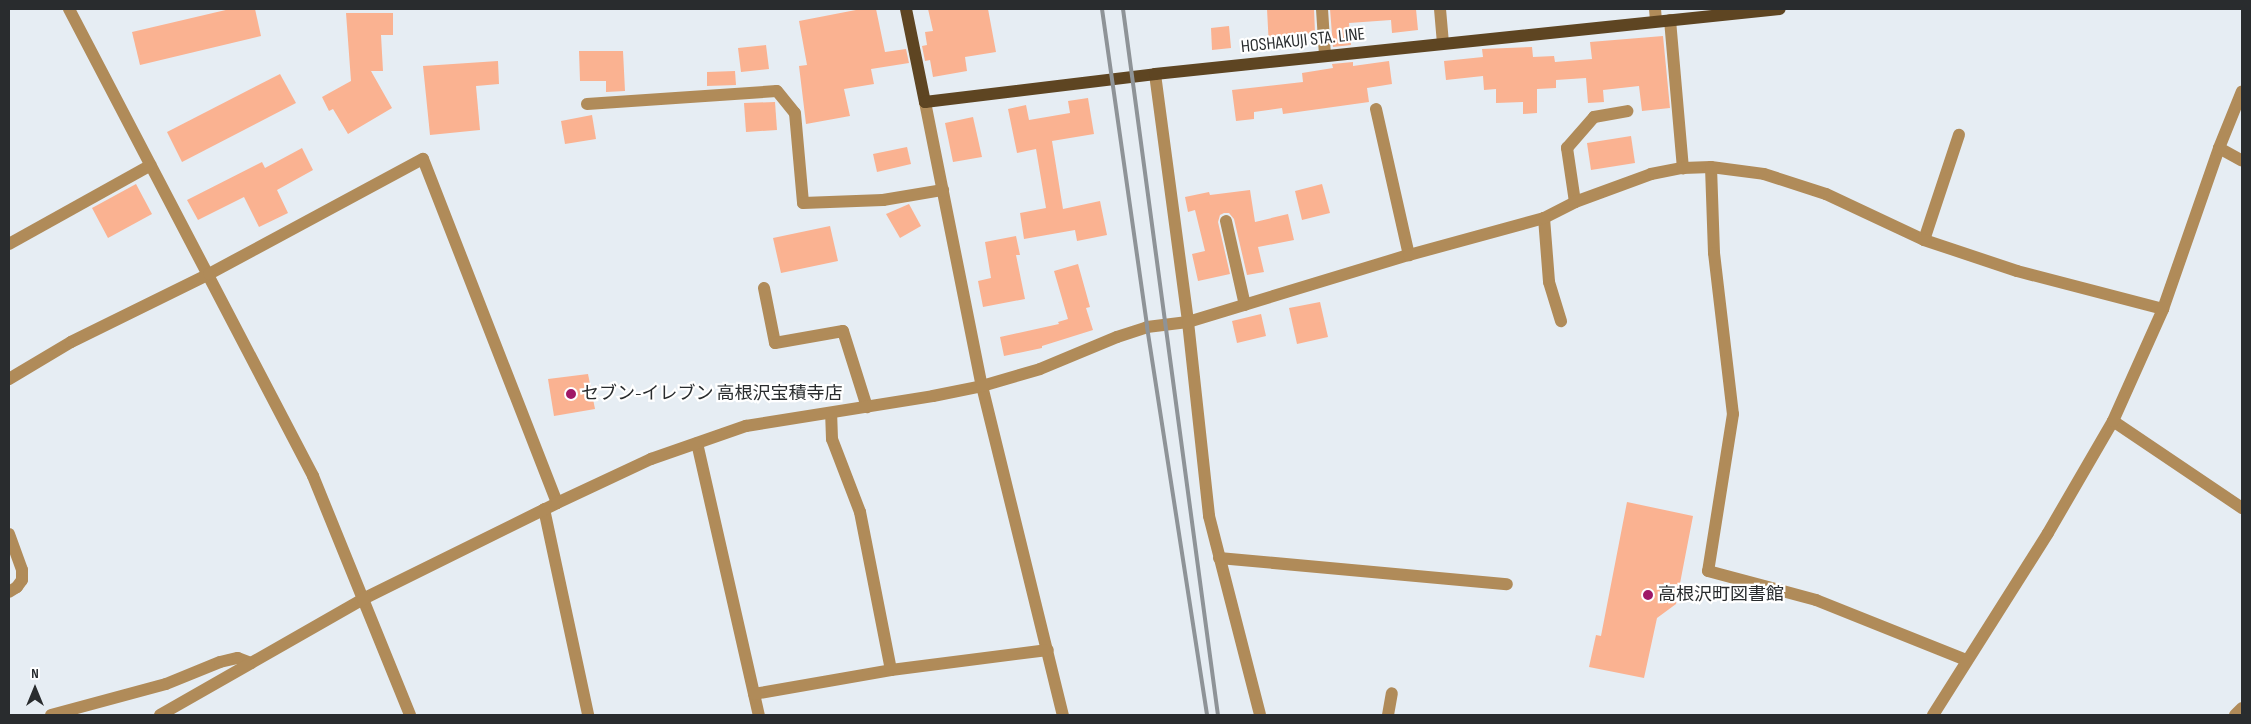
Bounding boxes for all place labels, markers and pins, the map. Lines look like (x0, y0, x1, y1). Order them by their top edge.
place label: セブン-イレブン 高根沢宝積寺店 (581, 383, 842, 405)
marker: セブン-イレブン 高根沢宝積寺店 (565, 388, 577, 400)
place label: 高根沢町図書館 (1658, 584, 1784, 606)
marker: 高根沢町図書館 (1642, 589, 1654, 601)

